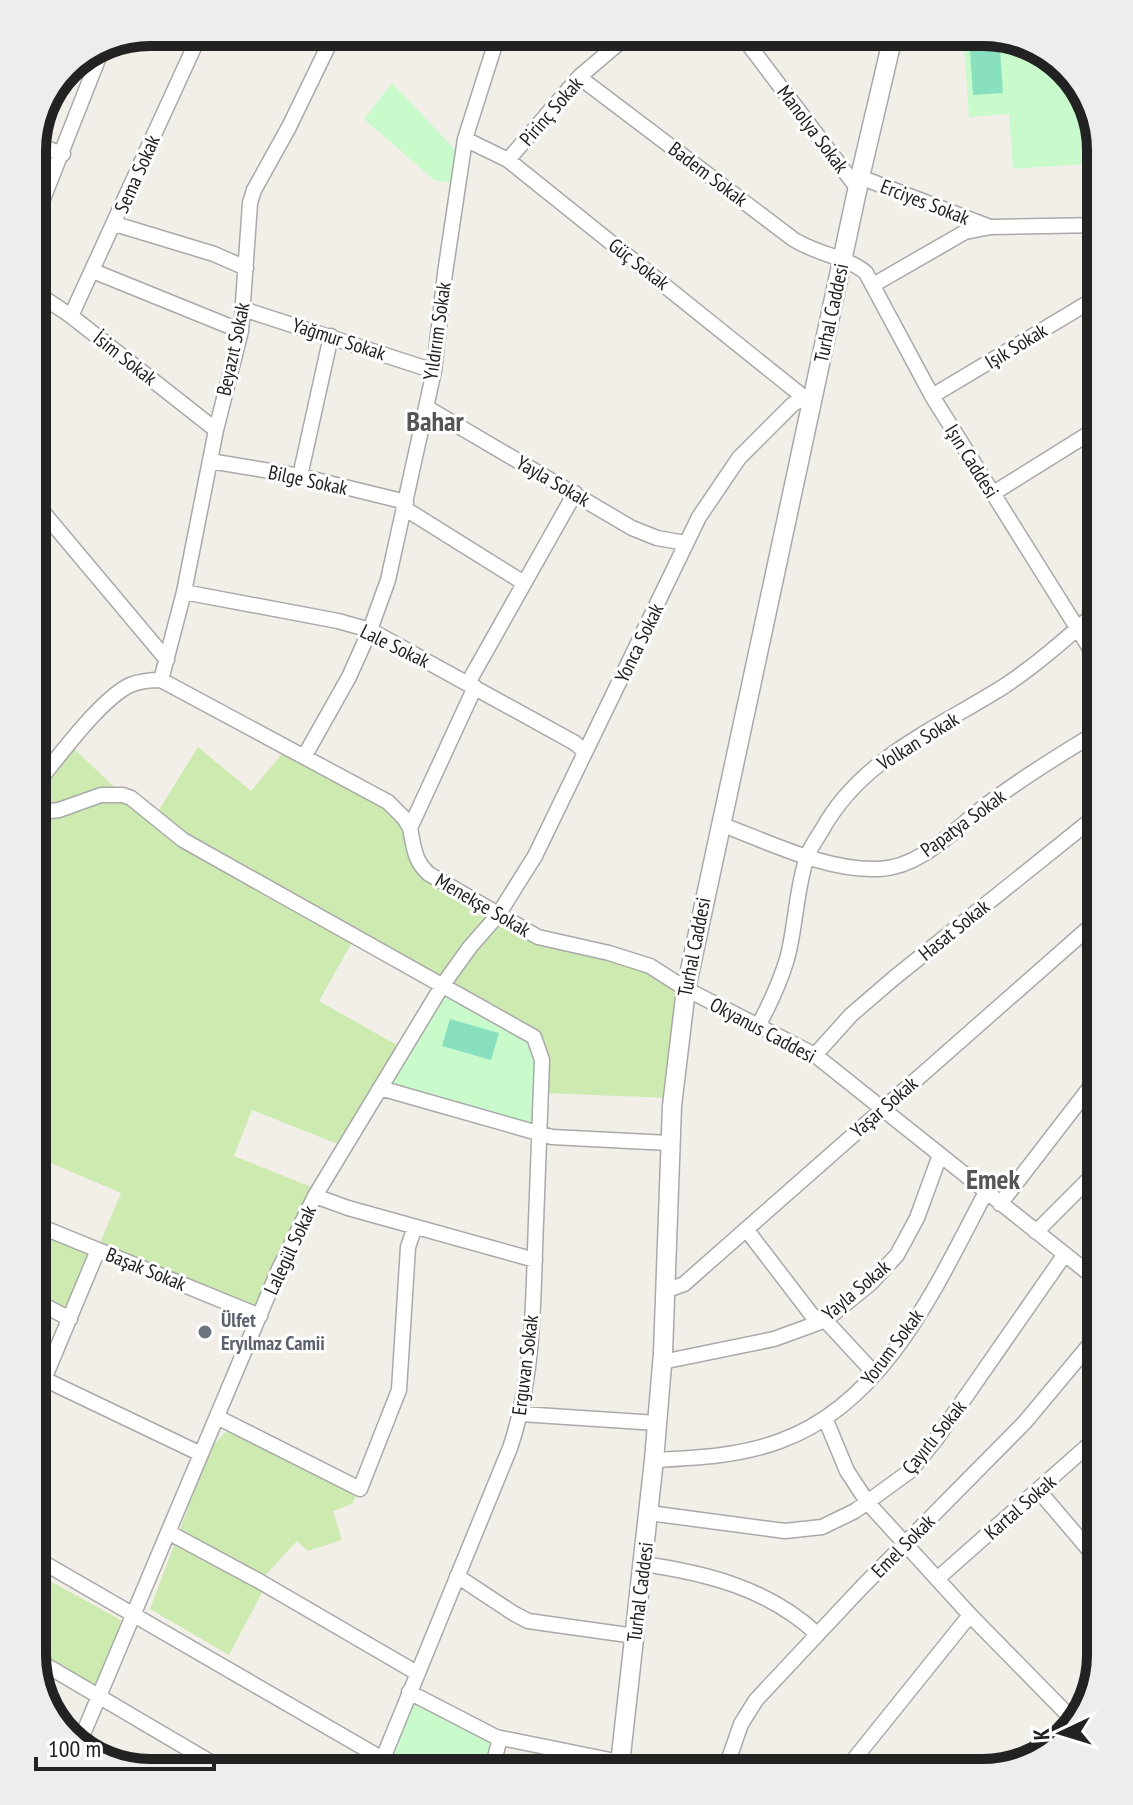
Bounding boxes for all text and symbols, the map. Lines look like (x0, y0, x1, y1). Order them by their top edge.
street label: Pirinç Sokak (514, 71, 588, 151)
street label: Manolya Sokak (772, 80, 855, 178)
street label: Sema Sokak (108, 131, 166, 217)
street label: Badem Sokak (663, 136, 753, 212)
street label: Erciyes Sokak (877, 173, 973, 231)
street label: Güç Sokak (603, 232, 675, 296)
street label: Turhal Caddesi (808, 261, 854, 365)
street label: Yıldırım Sokak (417, 280, 457, 382)
street label: Beyazıt Sokak (210, 300, 256, 398)
street label: Yağmur Sokak (289, 312, 389, 366)
street label: Işık Sokak (980, 317, 1052, 375)
street label: İsim Sokak (88, 325, 162, 391)
district label: Bahar (406, 402, 465, 439)
street label: Işın Caddesi (939, 419, 1005, 503)
street label: Yayla Sokak (511, 449, 595, 513)
street label: Bilge Sokak (266, 459, 350, 501)
street label: Yonca Sokak (609, 599, 669, 687)
street label: Lale Sokak (356, 618, 434, 674)
street label: Volkan Sokak (872, 706, 964, 777)
street label: Papatya Sokak (915, 783, 1011, 863)
street label: Menekşe Sokak (431, 867, 536, 943)
street label: Hasat Sokak (913, 893, 995, 967)
street label: Turhal Caddesi (672, 895, 716, 999)
street label: Okyanus Caddesi (706, 991, 820, 1069)
street label: Yaşar Sokak (845, 1070, 923, 1143)
district label: Emek (966, 1160, 1021, 1197)
street label: Lalegül Sokak (258, 1201, 322, 1299)
street label: Başak Sokak (102, 1241, 190, 1297)
street label: Yayla Sokak (817, 1254, 896, 1326)
street label: Yorum Sokak (855, 1304, 929, 1390)
place label: Ülfet Eryılmaz Camii (221, 1307, 325, 1356)
street label: Erguvan Sokak (506, 1313, 544, 1417)
marker: Ülfet Eryılmaz Camii (196, 1323, 214, 1341)
street label: Çayırlı Sokak (896, 1394, 972, 1479)
street label: Kartal Sokak (979, 1469, 1061, 1545)
street label: Emel Sokak (866, 1509, 940, 1583)
street label: Turhal Caddesi (621, 1540, 659, 1644)
north arrow (1021, 1693, 1101, 1773)
scale bar (36, 1721, 214, 1771)
text: K (1027, 1727, 1055, 1741)
text: 100 m (48, 1733, 101, 1764)

